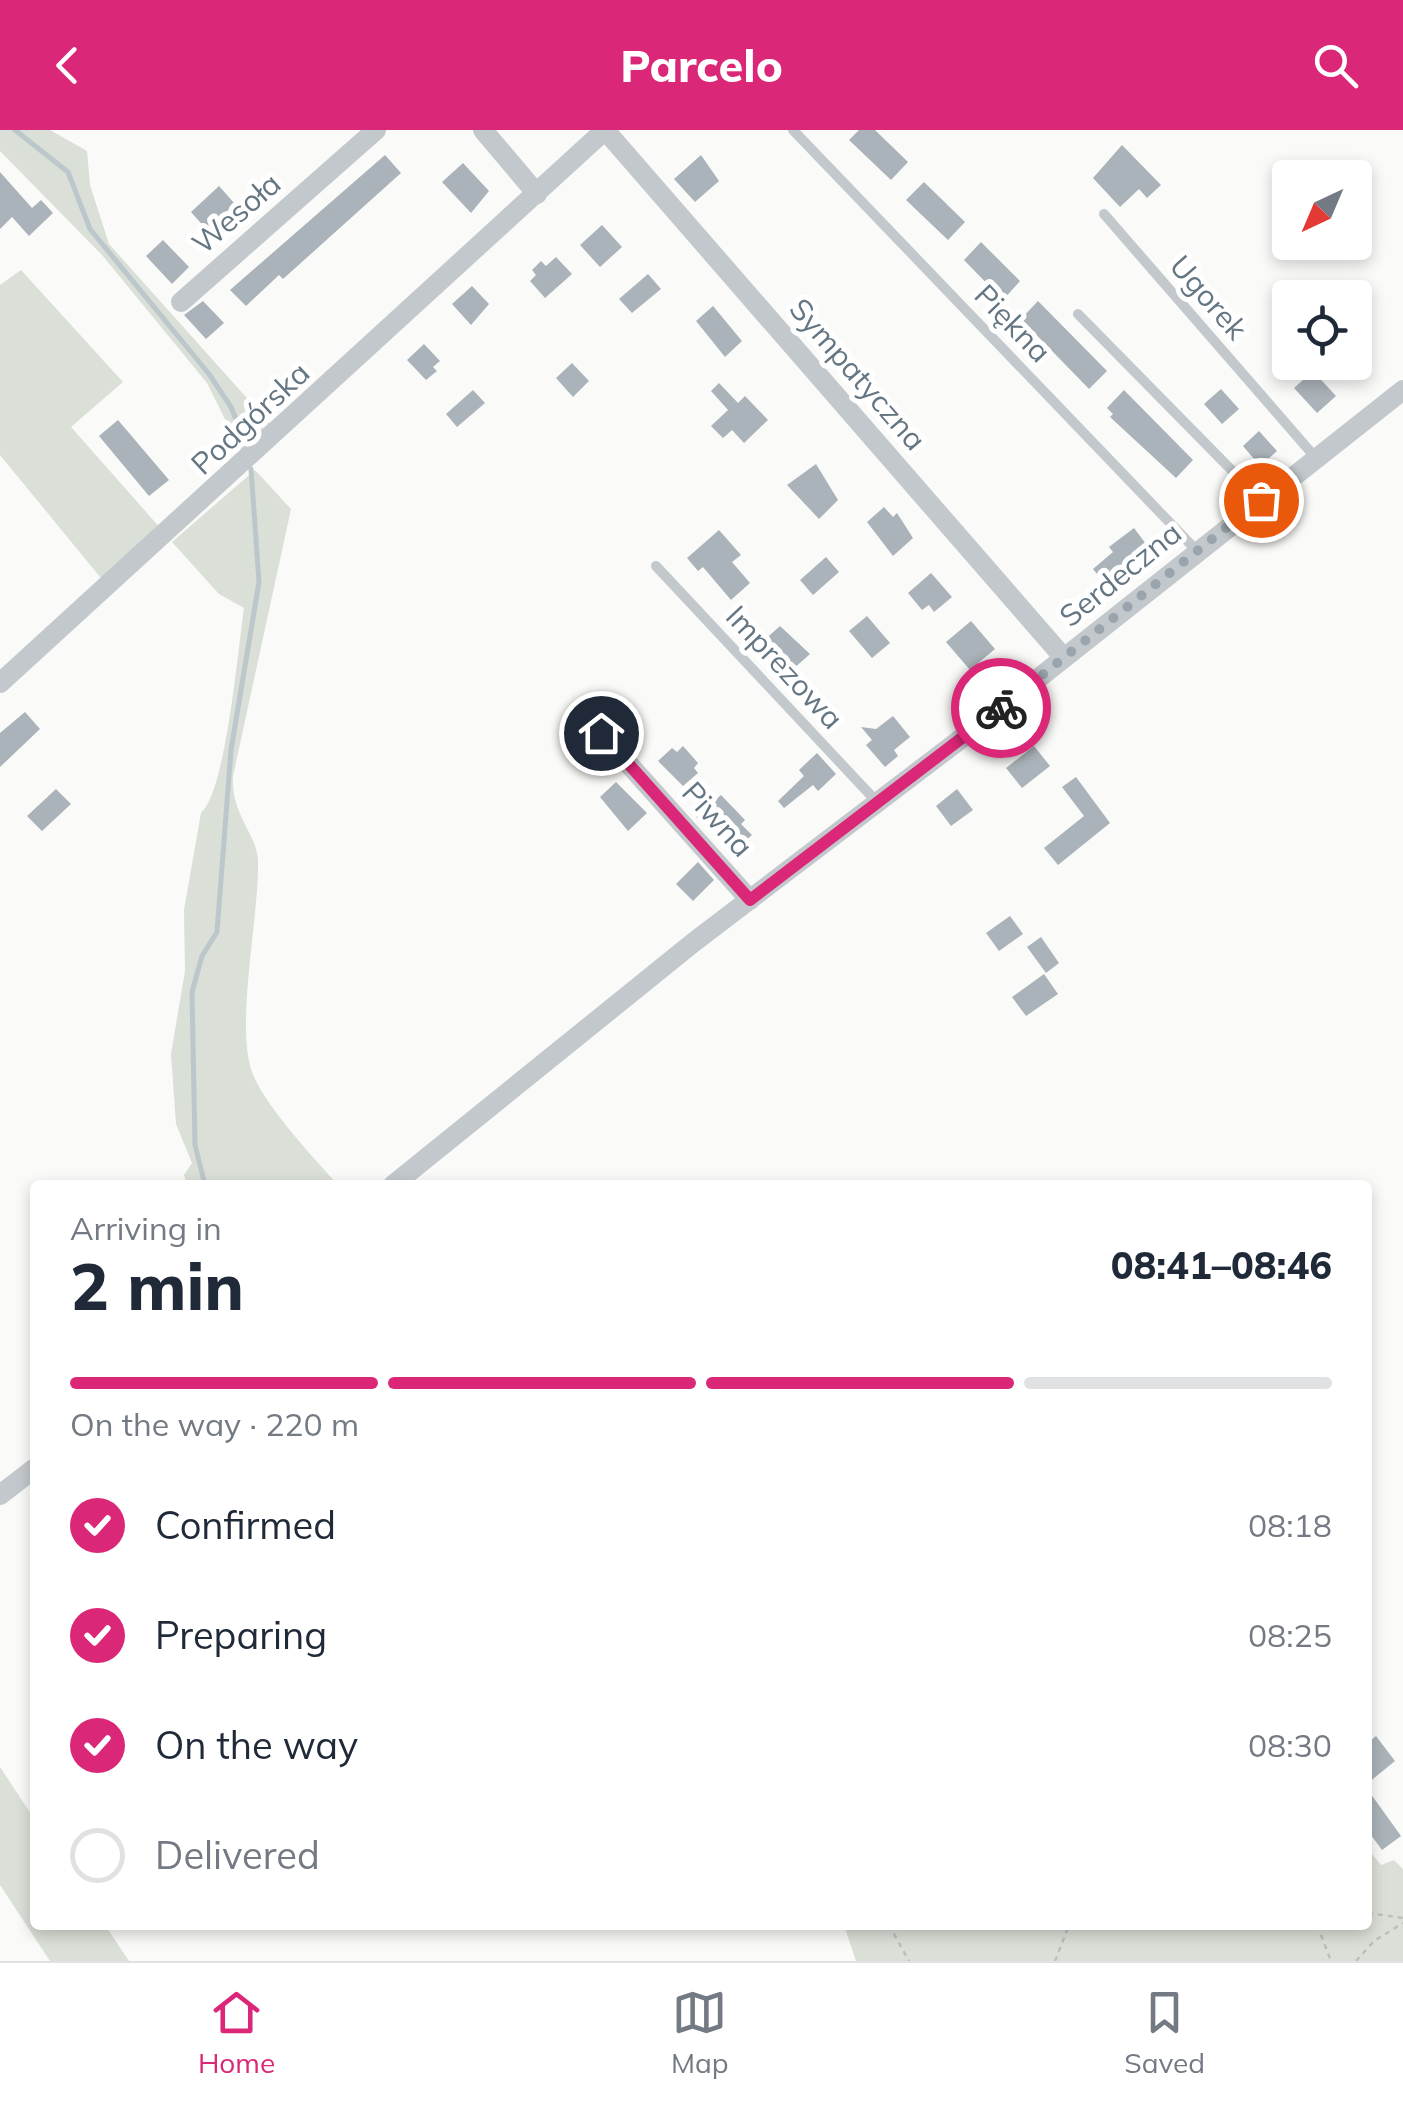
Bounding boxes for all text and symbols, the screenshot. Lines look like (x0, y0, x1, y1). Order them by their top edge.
text: Parcelo (620, 37, 783, 93)
icon: back (40, 38, 95, 93)
icon: search (1308, 38, 1363, 93)
north arrow (1272, 160, 1372, 260)
map controls (1272, 160, 1372, 380)
street label: Wesoła (184, 164, 288, 262)
street label: Ugorek (1162, 247, 1256, 347)
street label: Piękna (967, 276, 1059, 370)
button: locate (1272, 280, 1372, 380)
street label: Sympatyczna (782, 290, 934, 458)
street label: Podgórska (183, 354, 317, 482)
pin (1219, 458, 1304, 543)
icon: bag (1234, 473, 1289, 528)
street label: Serdeczna (1051, 513, 1189, 635)
street label: Imprezowa (718, 597, 852, 737)
courier (951, 658, 1051, 758)
icon: bike (974, 681, 1029, 736)
pin (559, 691, 644, 776)
icon: home (574, 706, 629, 761)
street label: Piwna (674, 773, 762, 865)
text: Arriving in (70, 1208, 222, 1248)
text: 08:41–08:46 (1111, 1241, 1332, 1289)
text: 2 min (70, 1245, 244, 1326)
text: On the way · 220 m (70, 1404, 359, 1444)
icon: check (70, 1498, 125, 1553)
text: Confirmed (155, 1501, 336, 1549)
text: 08:18 (1248, 1505, 1332, 1545)
icon: check (70, 1608, 125, 1663)
text: Preparing (155, 1611, 327, 1659)
text: 08:25 (1248, 1615, 1332, 1655)
icon: check (70, 1718, 125, 1773)
text: On the way (155, 1721, 358, 1769)
text: 08:30 (1248, 1725, 1332, 1765)
text: Delivered (155, 1831, 320, 1879)
tab: Home (198, 1985, 275, 2080)
tab: Map (671, 1985, 729, 2080)
tab: Saved (1124, 1985, 1205, 2080)

